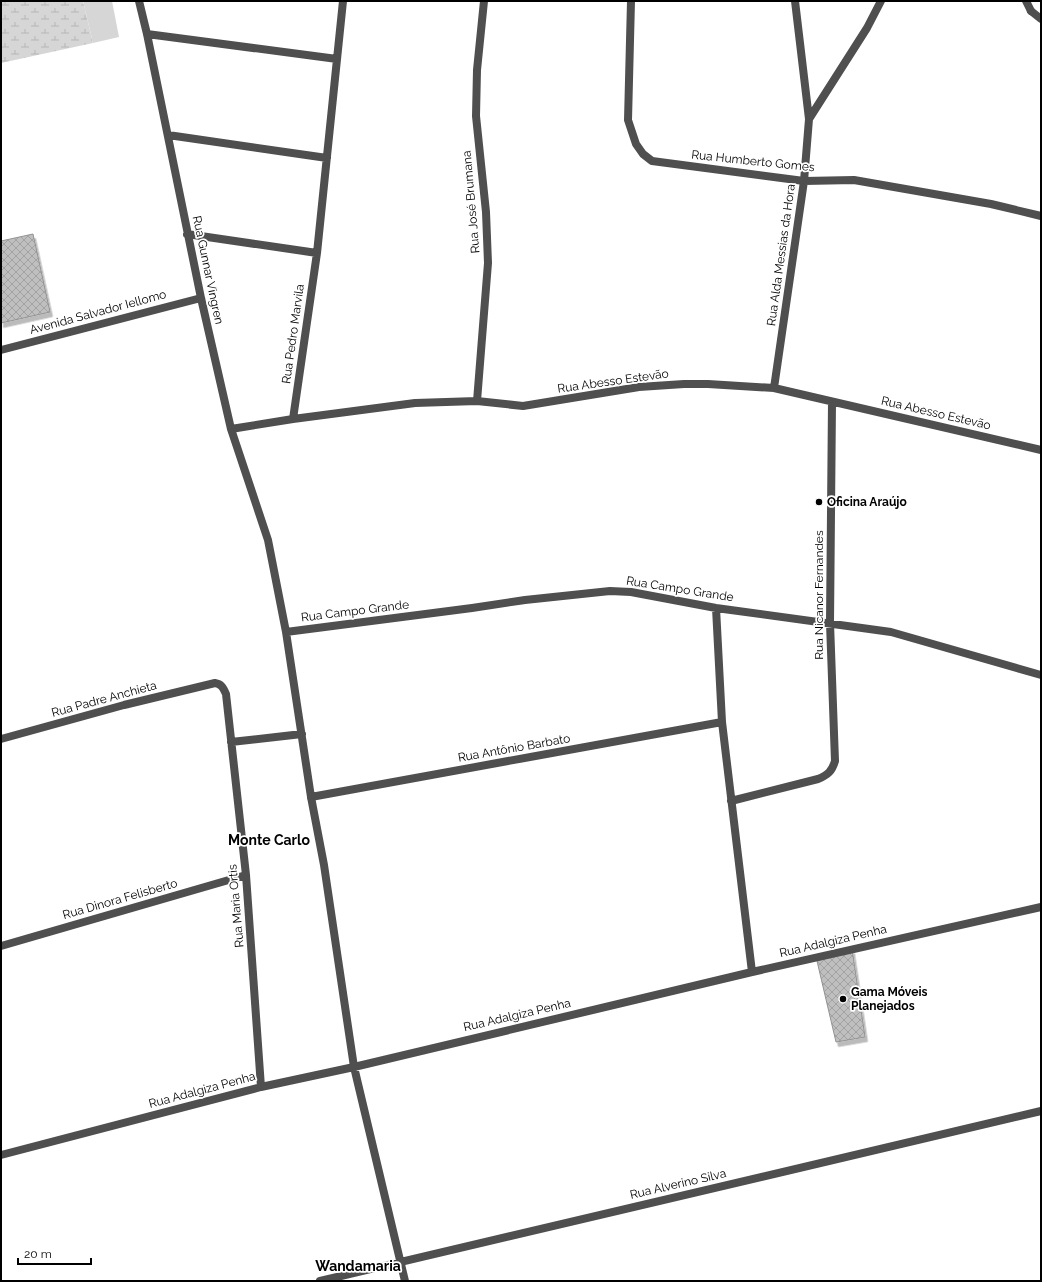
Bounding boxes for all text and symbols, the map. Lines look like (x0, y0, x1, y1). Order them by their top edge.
street label: Rua Humberto Gomes (691, 148, 816, 174)
street label: Rua José Brumana (460, 150, 482, 254)
street label: Rua Alda Messias da Hora (764, 183, 798, 327)
street label: Rua Gunnar Vingren (190, 214, 226, 326)
street label: Rua Pedro Marvila (279, 283, 307, 385)
street label: Avenida Salvador Iellomo (28, 287, 168, 337)
street label: Rua Abesso Estevão (556, 366, 670, 396)
street label: Rua Abesso Estevão (880, 394, 992, 432)
place label: Oficina Araújo (827, 495, 907, 509)
marker: Oficina Araújo (814, 497, 824, 507)
street label: Rua Nicanor Fernandes (812, 530, 826, 660)
street label: Rua Campo Grande (625, 574, 735, 604)
street label: Rua Campo Grande (300, 597, 410, 625)
street label: Rua Padre Anchieta (50, 678, 158, 720)
street label: Rua Antônio Barbato (457, 731, 571, 765)
district label: Monte Carlo (228, 832, 310, 848)
street label: Rua Maria Ortis (225, 864, 247, 948)
street label: Rua Dinora Felisberto (61, 876, 179, 922)
street label: Rua Adalgiza Penha (778, 922, 888, 960)
place label: Gama Móveis Planejados (851, 985, 927, 1013)
marker: Gama Móveis Planejados (838, 994, 848, 1004)
street label: Rua Adalgiza Penha (462, 996, 572, 1034)
street label: Rua Adalgiza Penha (147, 1069, 257, 1111)
street label: Rua Alverino Silva (629, 1166, 727, 1202)
scale bar (18, 1240, 91, 1266)
text: 20 m (24, 1247, 52, 1261)
district label: Wandamaria (315, 1258, 401, 1274)

